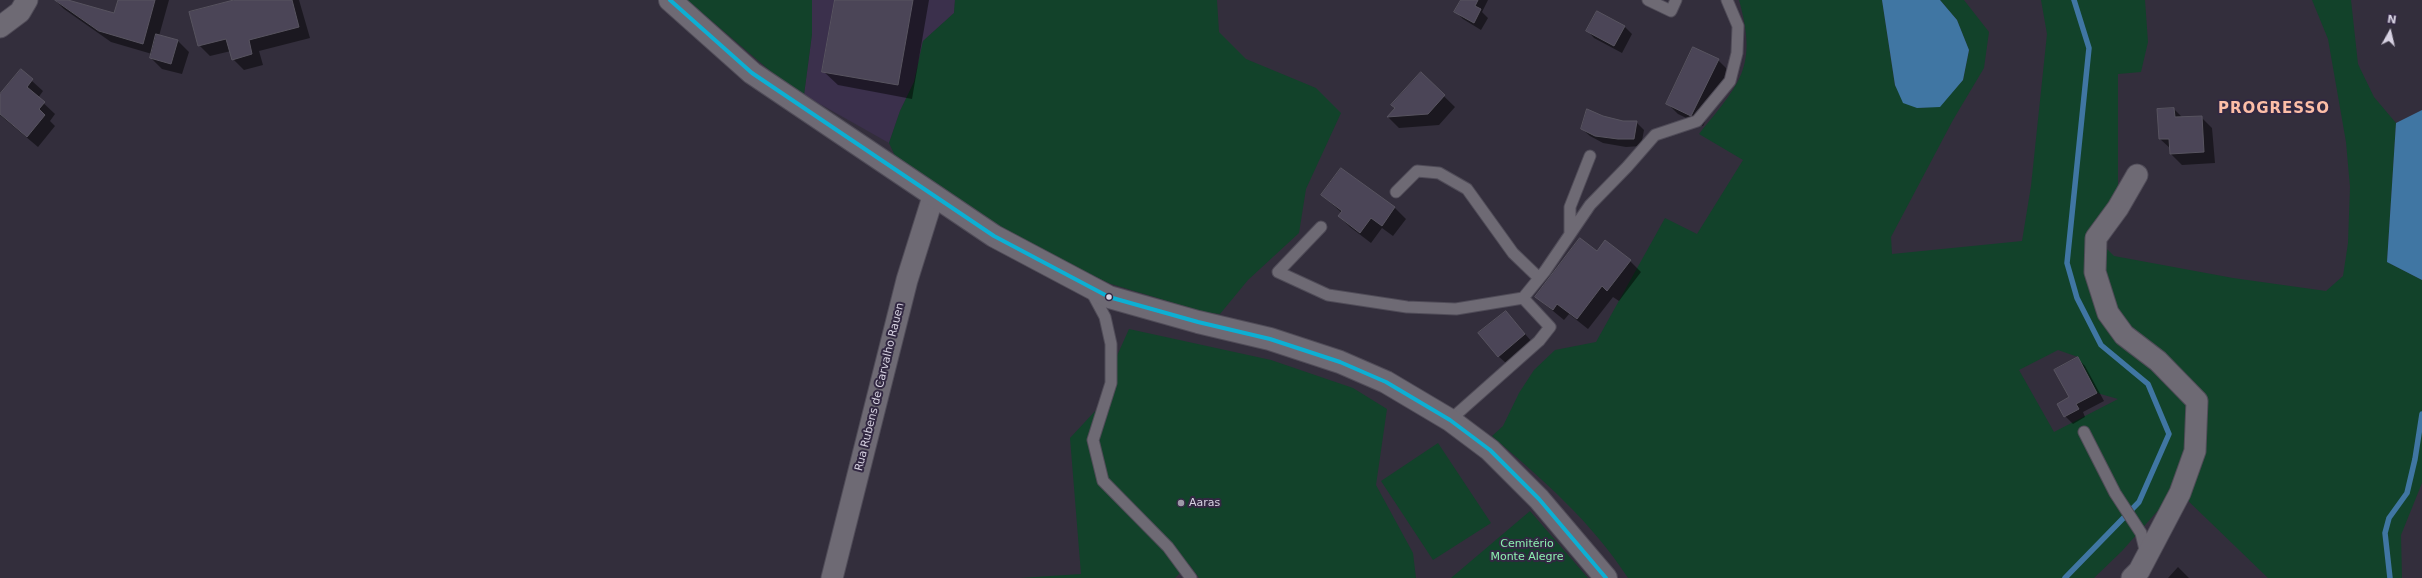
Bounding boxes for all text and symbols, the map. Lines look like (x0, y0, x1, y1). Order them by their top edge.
north arrow (2370, 12, 2410, 52)
text: N (2386, 13, 2397, 27)
district label: PROGRESSO (2218, 100, 2330, 118)
unlabelled marker (1104, 292, 1114, 302)
street label: Rua Rubens de Carvalho Rauen (853, 301, 907, 473)
place label: Aaras (1189, 496, 1220, 510)
marker: Aaras (1176, 498, 1186, 508)
park label: Cemitério Monte Alegre (1490, 537, 1564, 563)

